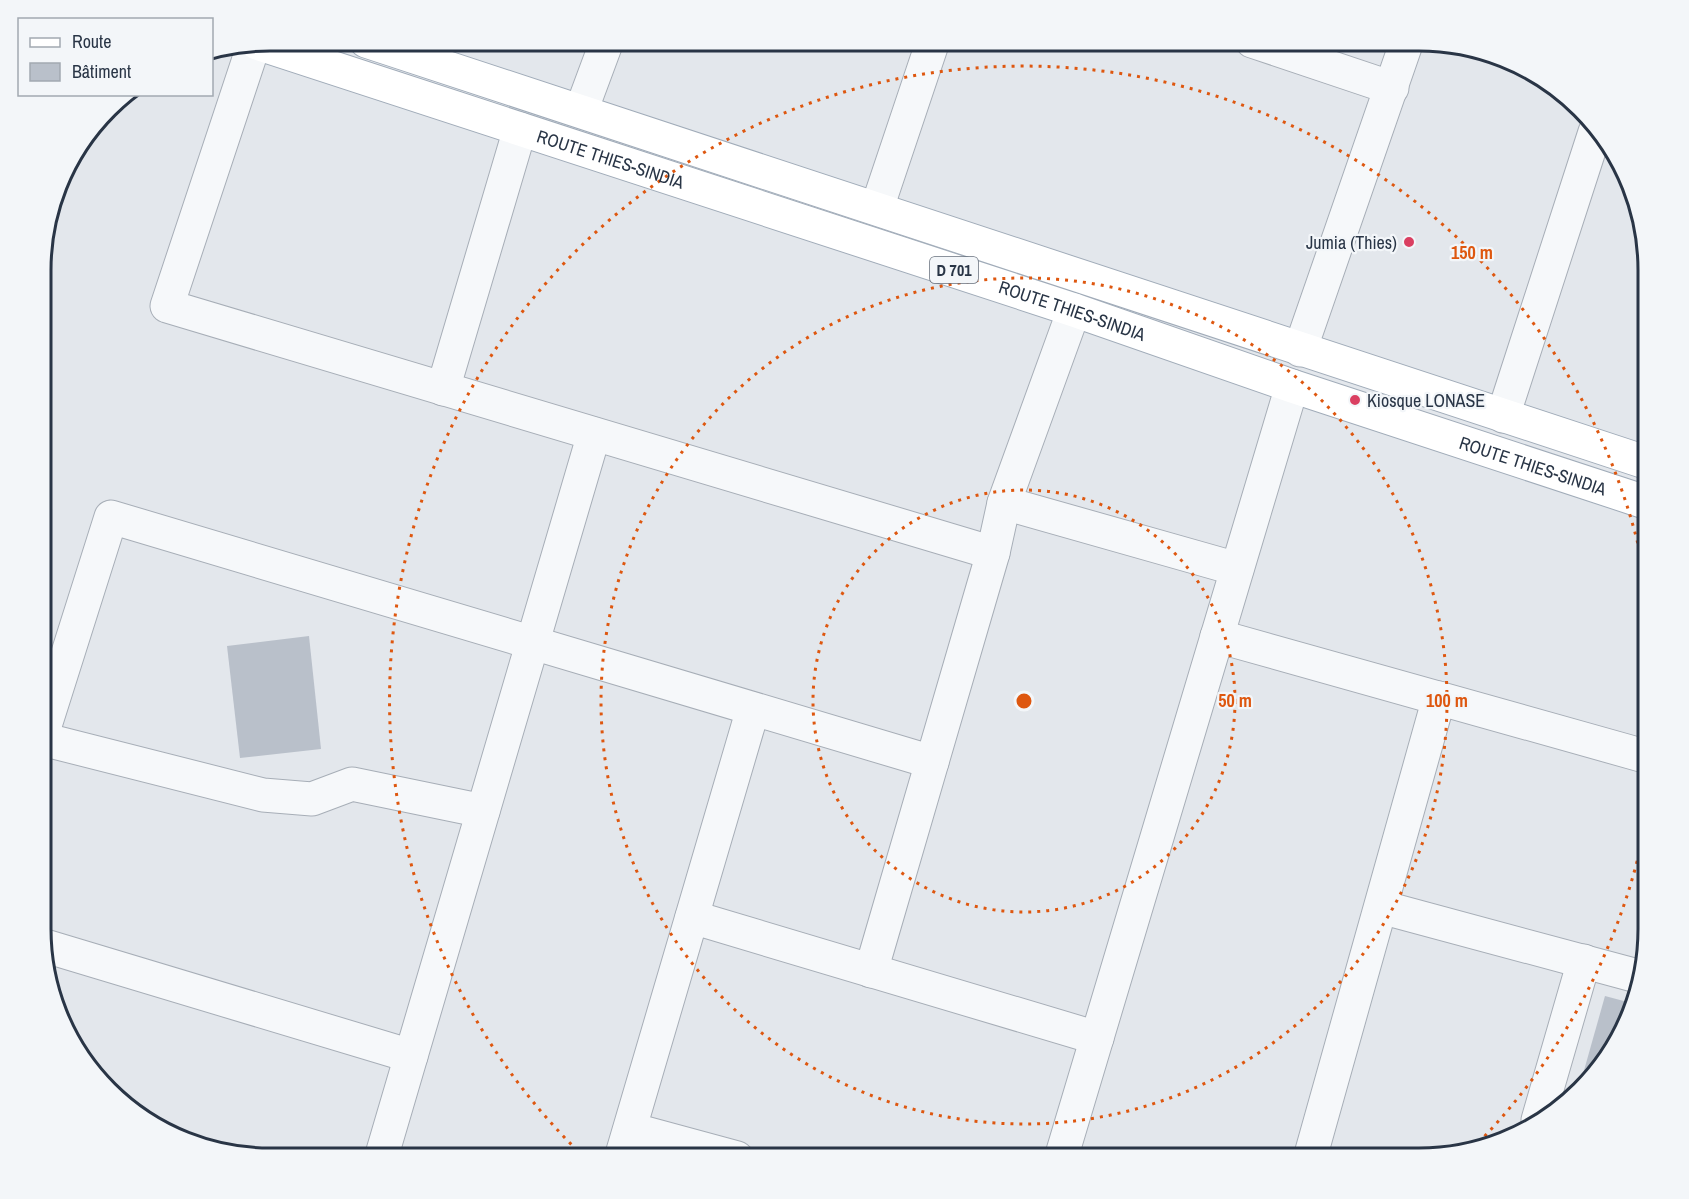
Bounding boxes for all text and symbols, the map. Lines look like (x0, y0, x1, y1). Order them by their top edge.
legend (18, 18, 213, 96)
text: Route (72, 29, 111, 54)
text: Bâtiment (72, 59, 131, 84)
street label: ROUTE THIES-SINDIA (534, 123, 687, 194)
place label: Jumia (Thies) (1306, 230, 1397, 255)
marker: Jumia (Thies) (1402, 235, 1416, 249)
text: 150 m (1451, 240, 1493, 265)
road number: D 701 (930, 257, 978, 283)
street label: ROUTE THIES-SINDIA (996, 274, 1149, 347)
place label: Kiosque LONASE (1367, 388, 1485, 413)
marker: Kiosque LONASE (1348, 393, 1362, 407)
street label: ROUTE THIES-SINDIA (1456, 429, 1610, 501)
text: 50 m (1218, 688, 1252, 713)
text: 100 m (1426, 688, 1468, 713)
centre of rings (1014, 691, 1034, 711)

